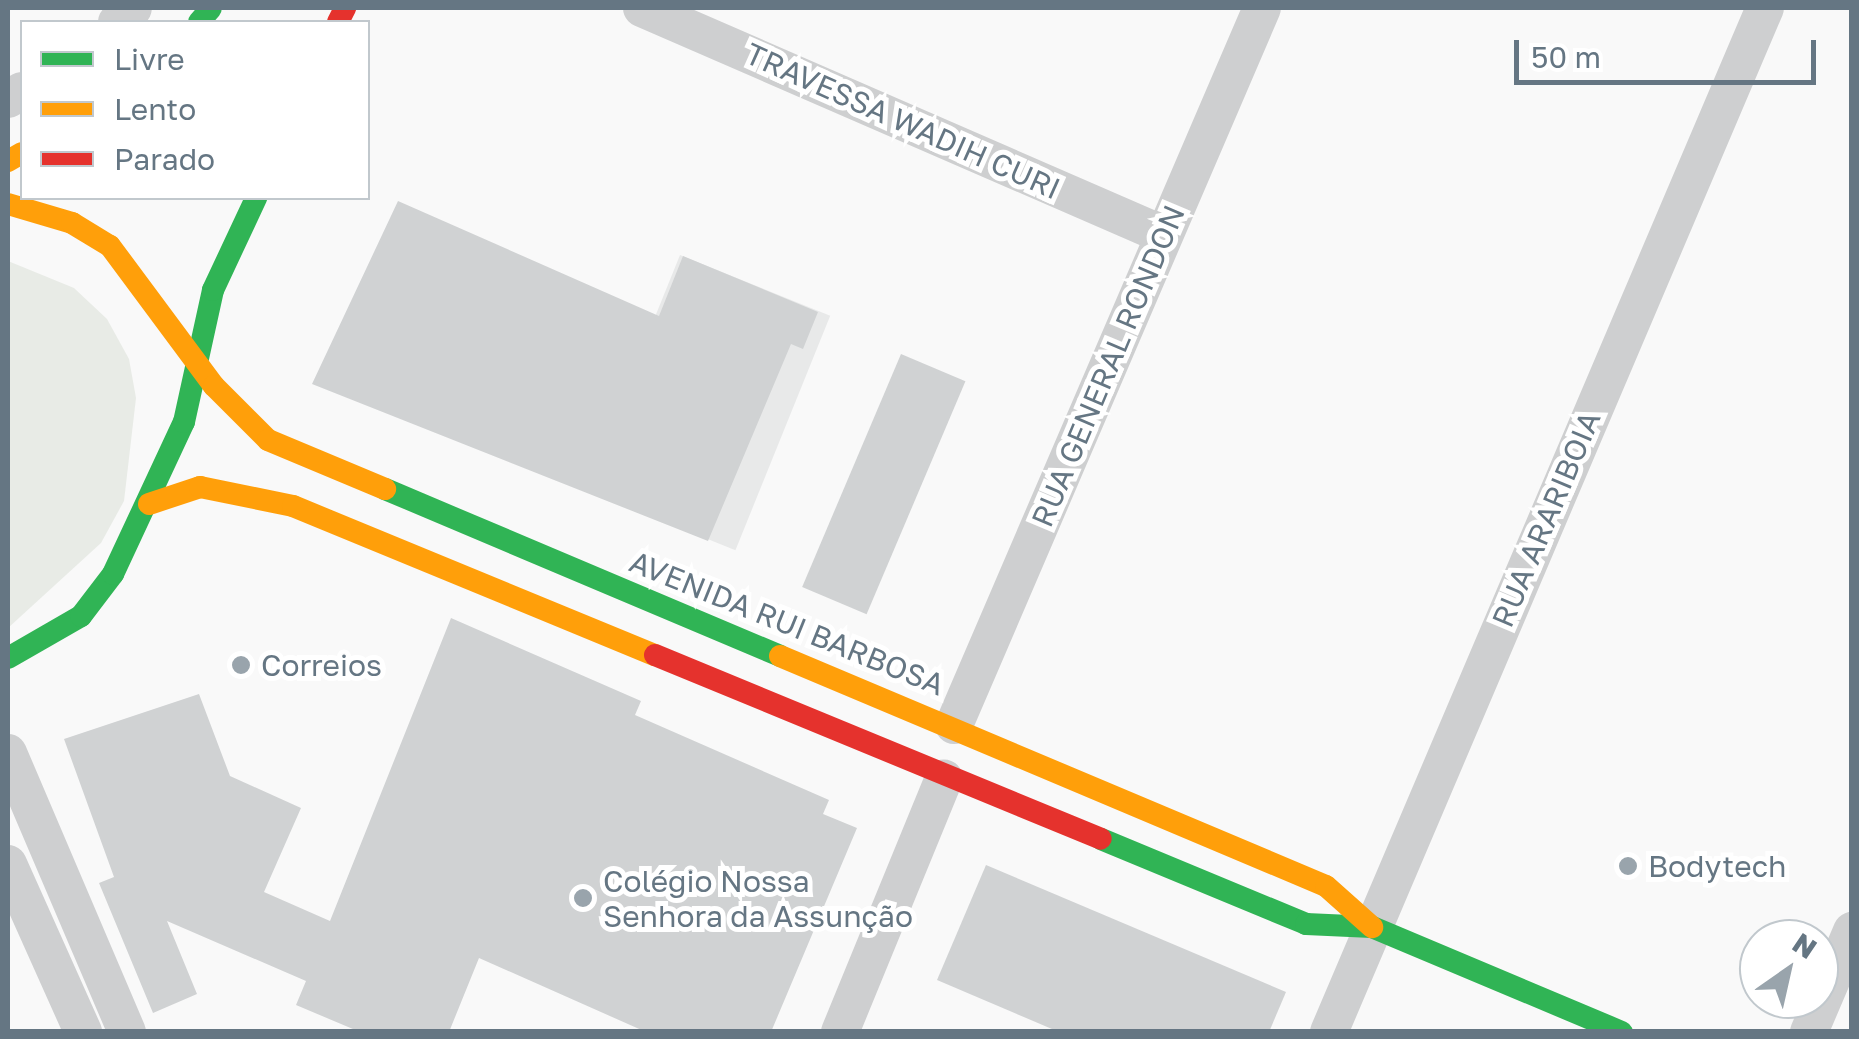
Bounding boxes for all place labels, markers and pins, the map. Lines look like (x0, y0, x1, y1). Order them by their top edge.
place label: Correios (261, 647, 382, 683)
marker: Correios (230, 654, 252, 676)
place label: Bodytech (1648, 848, 1786, 884)
marker: Bodytech (1617, 855, 1639, 877)
place label: Colégio Nossa Senhora da Assunção (603, 863, 913, 934)
marker: Colégio Nossa Senhora da Assunção (572, 887, 594, 909)

